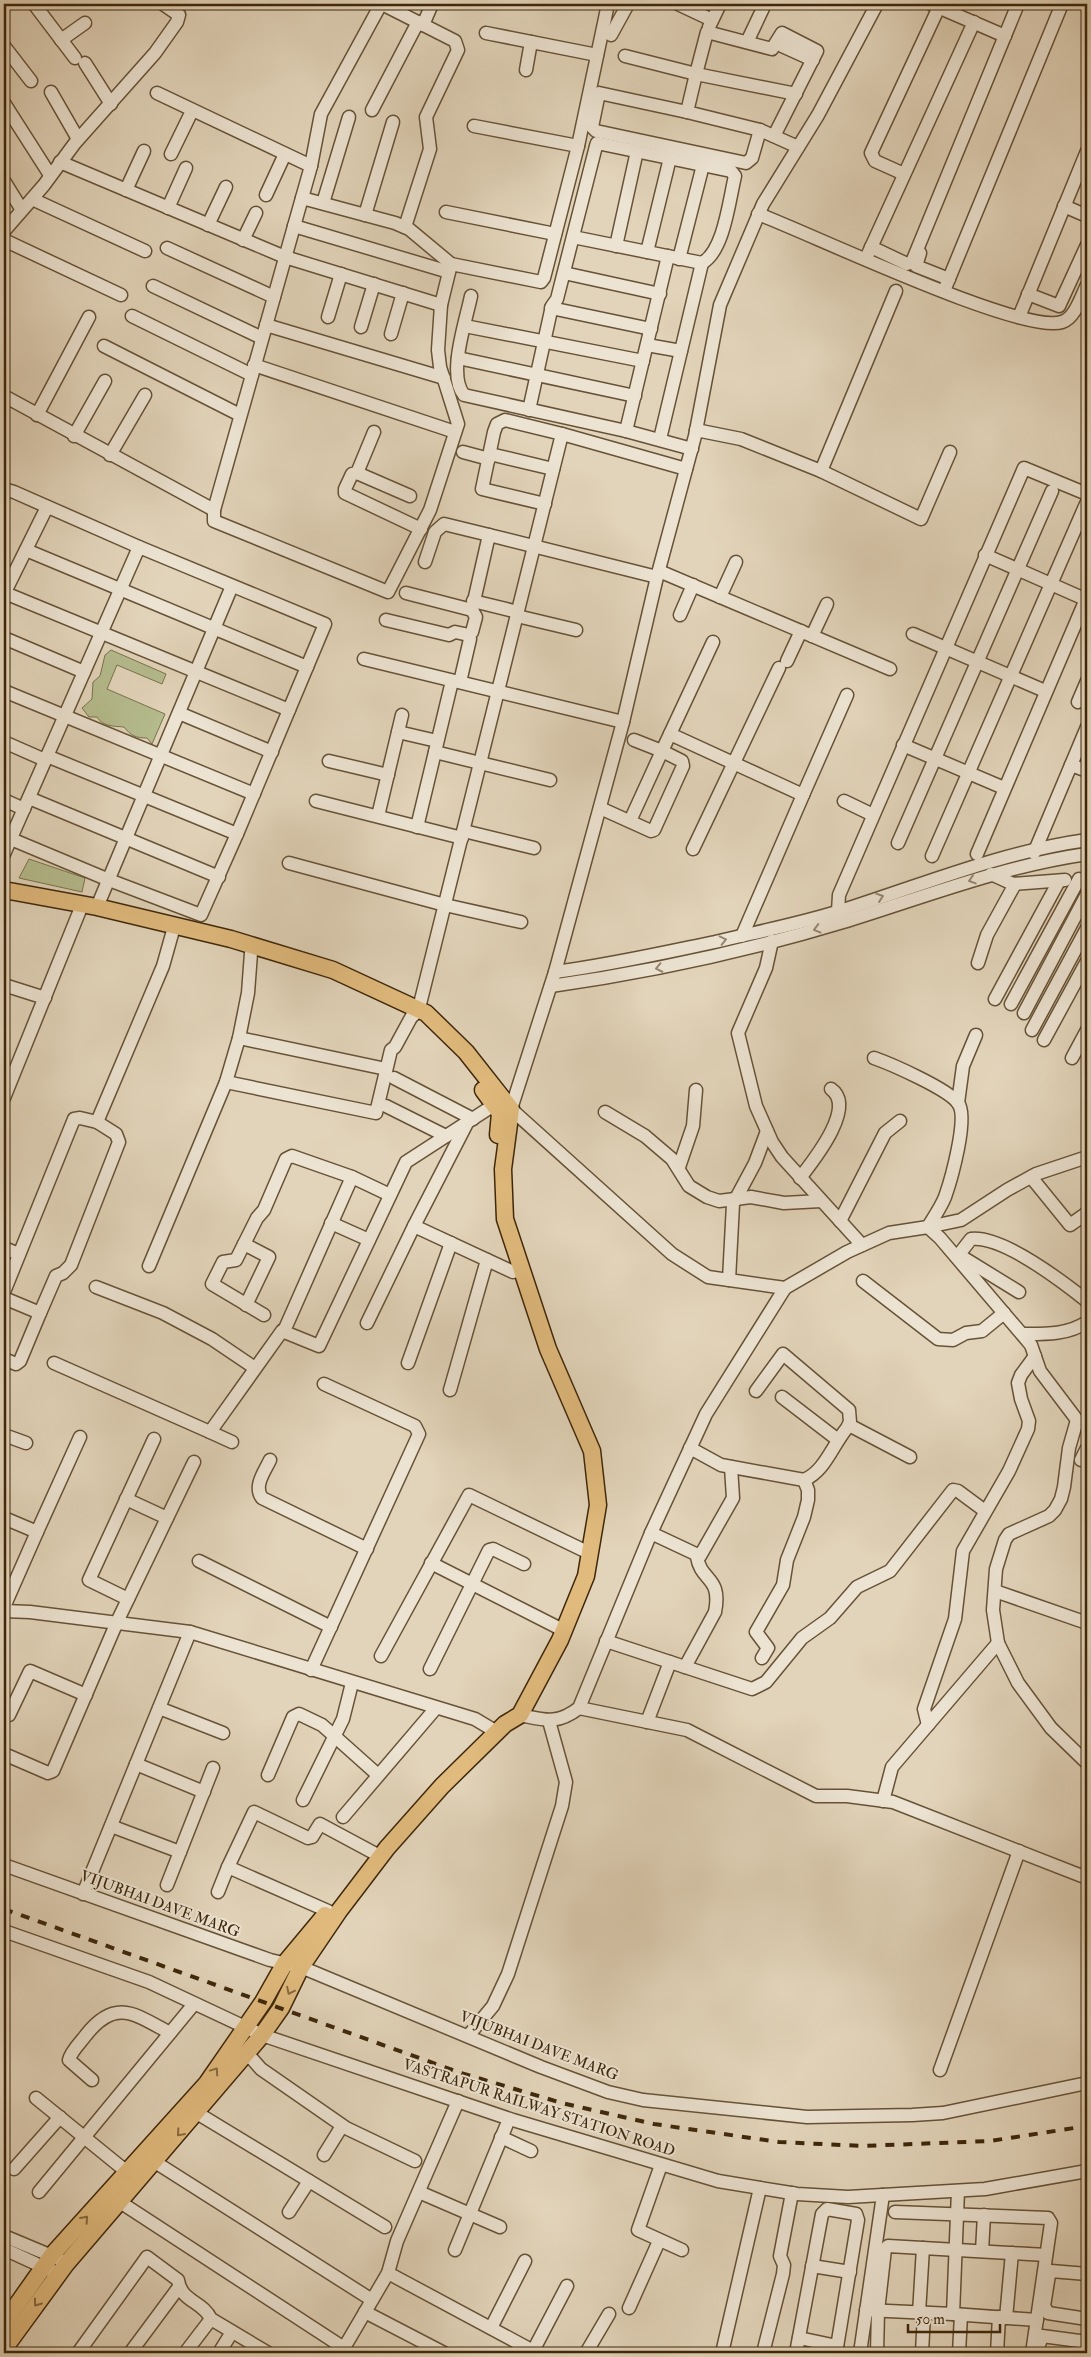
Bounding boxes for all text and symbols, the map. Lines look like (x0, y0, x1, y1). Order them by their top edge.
one-way arrow (968, 875, 976, 885)
one-way arrow (875, 893, 884, 903)
one-way arrow (813, 924, 821, 934)
one-way arrow (719, 935, 728, 946)
one-way arrow (654, 962, 663, 973)
street label: VIJUBHAI DAVE MARG (77, 1866, 243, 1943)
one-way arrow (285, 1986, 296, 1995)
street label: VIJUBHAI DAVE MARG (457, 2007, 621, 2086)
street label: VASTRAPUR RAILWAY STATION ROAD (401, 2055, 677, 2161)
one-way arrow (209, 2067, 218, 2077)
one-way arrow (176, 2127, 185, 2136)
one-way arrow (79, 2215, 88, 2224)
one-way arrow (35, 2297, 43, 2306)
scale bar (908, 2302, 1001, 2334)
text: 50 m (916, 2310, 945, 2329)

